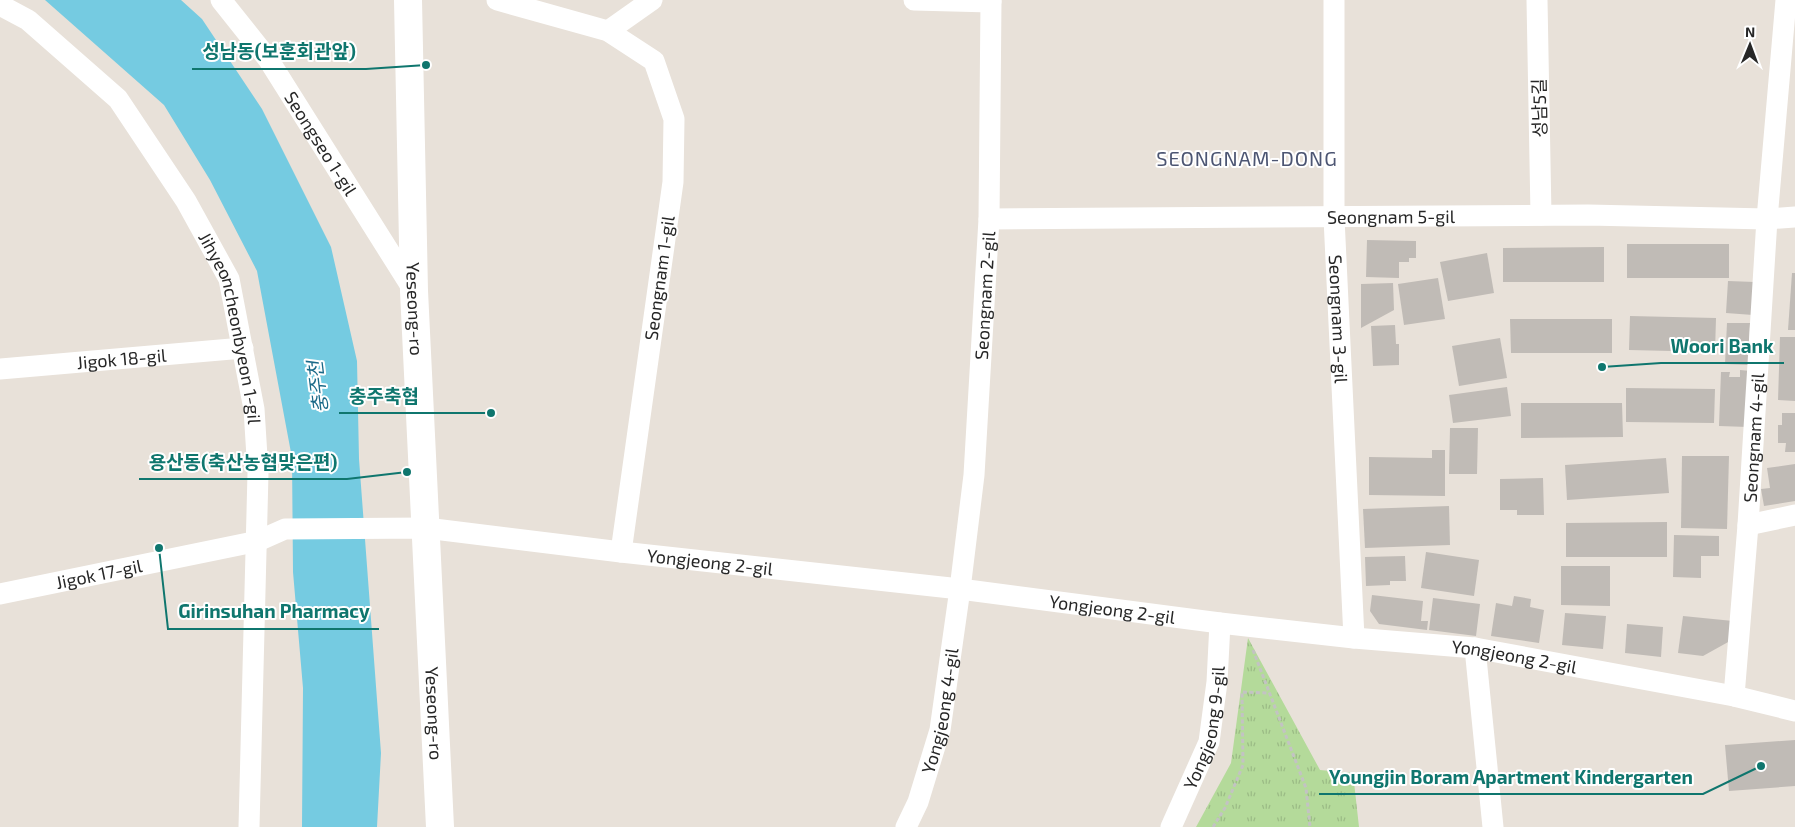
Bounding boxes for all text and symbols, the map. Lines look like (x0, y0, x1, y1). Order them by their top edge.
north arrow (1725, 20, 1775, 70)
text: N (1745, 23, 1755, 40)
callout: 성남동(보훈회관앞) (192, 35, 366, 69)
text: 성남동(보훈회관앞) (202, 39, 356, 62)
street label: 성남5길 (1527, 78, 1551, 138)
street label: Seongseo 1-gil (280, 87, 362, 200)
district label: SEONGNAM-DONG (1156, 146, 1338, 170)
street label: Seongnam 5-gil (1327, 205, 1456, 228)
street label: Seongnam 1-gil (639, 214, 679, 342)
street label: Jihyeoncheonbyeon 1-gil (194, 228, 266, 426)
street label: Seongnam 2-gil (970, 230, 999, 361)
street label: Seongnam 3-gil (1325, 254, 1353, 384)
street label: Yeseong-ro (402, 262, 428, 356)
callout: Woori Bank (1661, 329, 1784, 363)
text: Woori Bank (1670, 334, 1774, 357)
street label: Jigok 18-gil (76, 344, 168, 373)
water label: 충주천 (302, 358, 332, 414)
street label: Seongnam 4-gil (1738, 372, 1768, 503)
callout: 충주축협 (339, 379, 429, 413)
text: 충주축협 (349, 384, 419, 407)
callout: 용산동(축산농협맞은편) (139, 445, 347, 479)
text: 용산동(축산농협맞은편) (149, 450, 337, 473)
street label: Yongjeong 2-gil (646, 544, 775, 580)
street label: Jigok 17-gil (54, 554, 145, 593)
street label: Yongjeong 2-gil (1048, 590, 1177, 628)
callout: Girinsuhan Pharmacy (168, 595, 379, 629)
text: Girinsuhan Pharmacy (178, 599, 370, 623)
street label: Yongjeong 2-gil (1451, 635, 1579, 678)
street label: Yongjeong 4-gil (916, 646, 963, 776)
street label: Yongjeong 9-gil (1178, 665, 1229, 793)
street label: Yeseong-ro (421, 666, 448, 761)
callout: Youngjin Boram Apartment Kindergarten (1319, 760, 1703, 794)
text: Youngjin Boram Apartment Kindergarten (1329, 765, 1693, 788)

